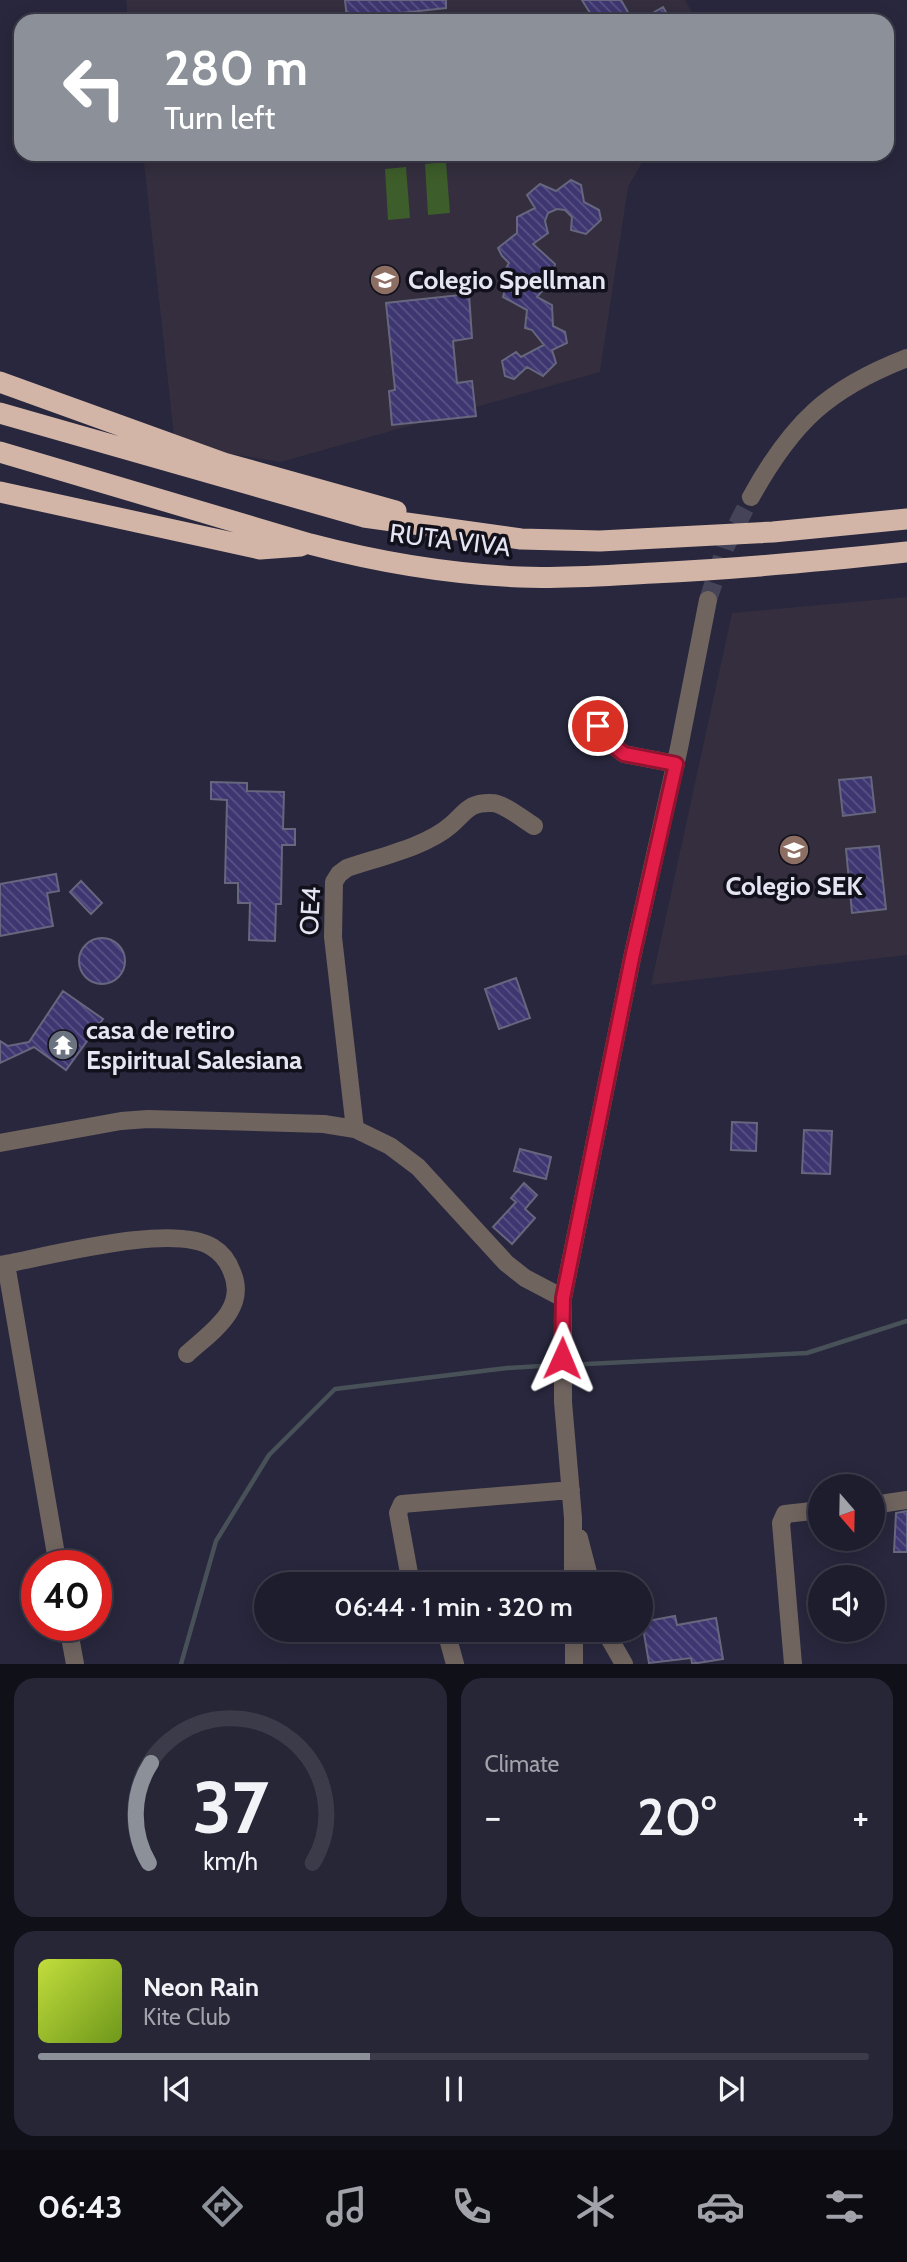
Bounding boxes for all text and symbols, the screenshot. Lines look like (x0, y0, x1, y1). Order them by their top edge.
text: 280 m (164, 38, 308, 97)
icon: left (49, 42, 140, 133)
text: Turn left (164, 98, 275, 137)
school or university icon: Colegio Spellman (368, 263, 402, 297)
place label: Colegio Spellman (408, 264, 606, 296)
street label: RUTA VIVA (388, 517, 512, 563)
pin (568, 696, 628, 756)
icon: arrive (579, 707, 617, 745)
school or university icon: Colegio SEK (777, 833, 811, 867)
place label: Colegio SEK (725, 870, 863, 902)
street label: OE4 (293, 886, 327, 936)
place label: casa de retiro Espiritual Salesiana (86, 1014, 302, 1076)
temple icon: casa de retiro Espiritual Salesiana (46, 1028, 80, 1062)
position arrow (525, 1321, 599, 1395)
north arrow (808, 1474, 886, 1550)
map controls (808, 1474, 885, 1642)
speed limit sign: 40 (21, 1550, 112, 1641)
button: sound (808, 1565, 885, 1642)
text: 06:44 · 1 min · 320 m (334, 1591, 573, 1623)
text: Climate (485, 1750, 559, 1778)
text: 37 (192, 1764, 268, 1852)
text: 20° (637, 1785, 716, 1848)
text: − (485, 1793, 501, 1840)
text: + (852, 1793, 869, 1840)
text: km/h (203, 1846, 258, 1876)
text: Neon Rain (143, 1971, 259, 2003)
text: Kite Club (143, 2003, 230, 2031)
icon: previous (158, 2070, 196, 2108)
icon: pause (435, 2070, 473, 2108)
icon: next (712, 2070, 750, 2108)
icon: directions (198, 2182, 247, 2231)
icon: music (322, 2182, 371, 2231)
icon: phone (447, 2182, 496, 2231)
icon: climate (571, 2182, 620, 2231)
icon: car (696, 2182, 745, 2231)
icon: filters (820, 2182, 869, 2231)
text: 06:43 (38, 2187, 123, 2226)

